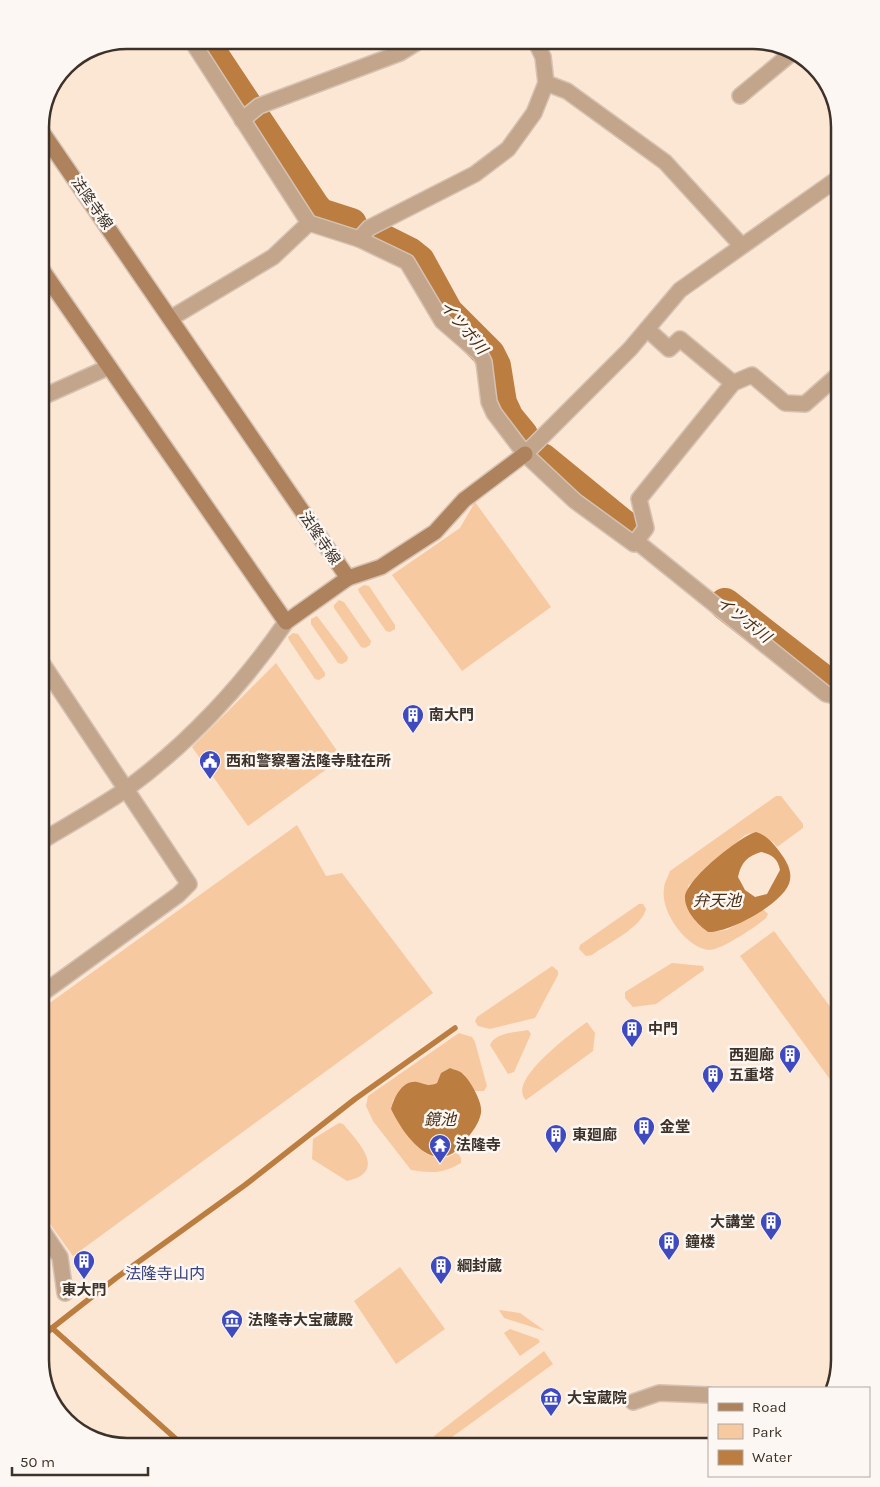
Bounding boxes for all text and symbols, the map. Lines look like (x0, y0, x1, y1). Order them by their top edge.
street label: 法隆寺線 (67, 173, 117, 233)
water label: イツボ川 (436, 297, 493, 359)
street label: 法隆寺線 (296, 508, 344, 568)
water label: イツボ川 (713, 592, 776, 648)
building icon: 南大門 (401, 703, 425, 734)
place label: 南大門 (429, 706, 474, 724)
public building icon: 西和警察署法隆寺駐在所 (198, 749, 222, 780)
place label: 西和警察署法隆寺駐在所 (226, 752, 391, 770)
water label: 弁天池 (693, 891, 743, 910)
building icon: 中門 (620, 1017, 644, 1048)
place label: 中門 (648, 1020, 678, 1038)
building icon: 西廻廊 (778, 1043, 802, 1074)
place label: 西廻廊 (729, 1046, 774, 1064)
building icon: 五重塔 (701, 1063, 725, 1094)
place label: 五重塔 (729, 1066, 774, 1084)
water label: 鏡池 (424, 1110, 458, 1129)
building icon: 金堂 (632, 1115, 656, 1146)
place label: 金堂 (660, 1118, 690, 1136)
building icon: 東廻廊 (544, 1123, 568, 1154)
place label: 東廻廊 (572, 1126, 617, 1144)
temple icon: 法隆寺 (428, 1133, 452, 1164)
place label: 法隆寺 (456, 1136, 501, 1154)
building icon: 大講堂 (759, 1210, 783, 1241)
place label: 大講堂 (710, 1213, 755, 1231)
building icon: 鐘楼 (657, 1230, 681, 1261)
place label: 鐘楼 (685, 1233, 715, 1251)
building icon: 東大門 (72, 1249, 96, 1280)
building icon: 綱封蔵 (429, 1254, 453, 1285)
place label: 綱封蔵 (457, 1257, 502, 1275)
district label: 法隆寺山内 (125, 1264, 205, 1283)
place label: 東大門 (61, 1281, 107, 1299)
museum icon: 法隆寺大宝蔵殿 (220, 1308, 244, 1339)
place label: 法隆寺大宝蔵殿 (248, 1311, 353, 1329)
museum icon: 大宝蔵院 (539, 1386, 563, 1417)
legend (708, 1387, 870, 1477)
place label: 大宝蔵院 (567, 1389, 627, 1407)
text: Road (752, 1398, 787, 1416)
text: Park (752, 1423, 782, 1441)
scale bar (12, 1444, 149, 1476)
text: Water (752, 1448, 793, 1466)
text: 50 m (20, 1453, 55, 1471)

